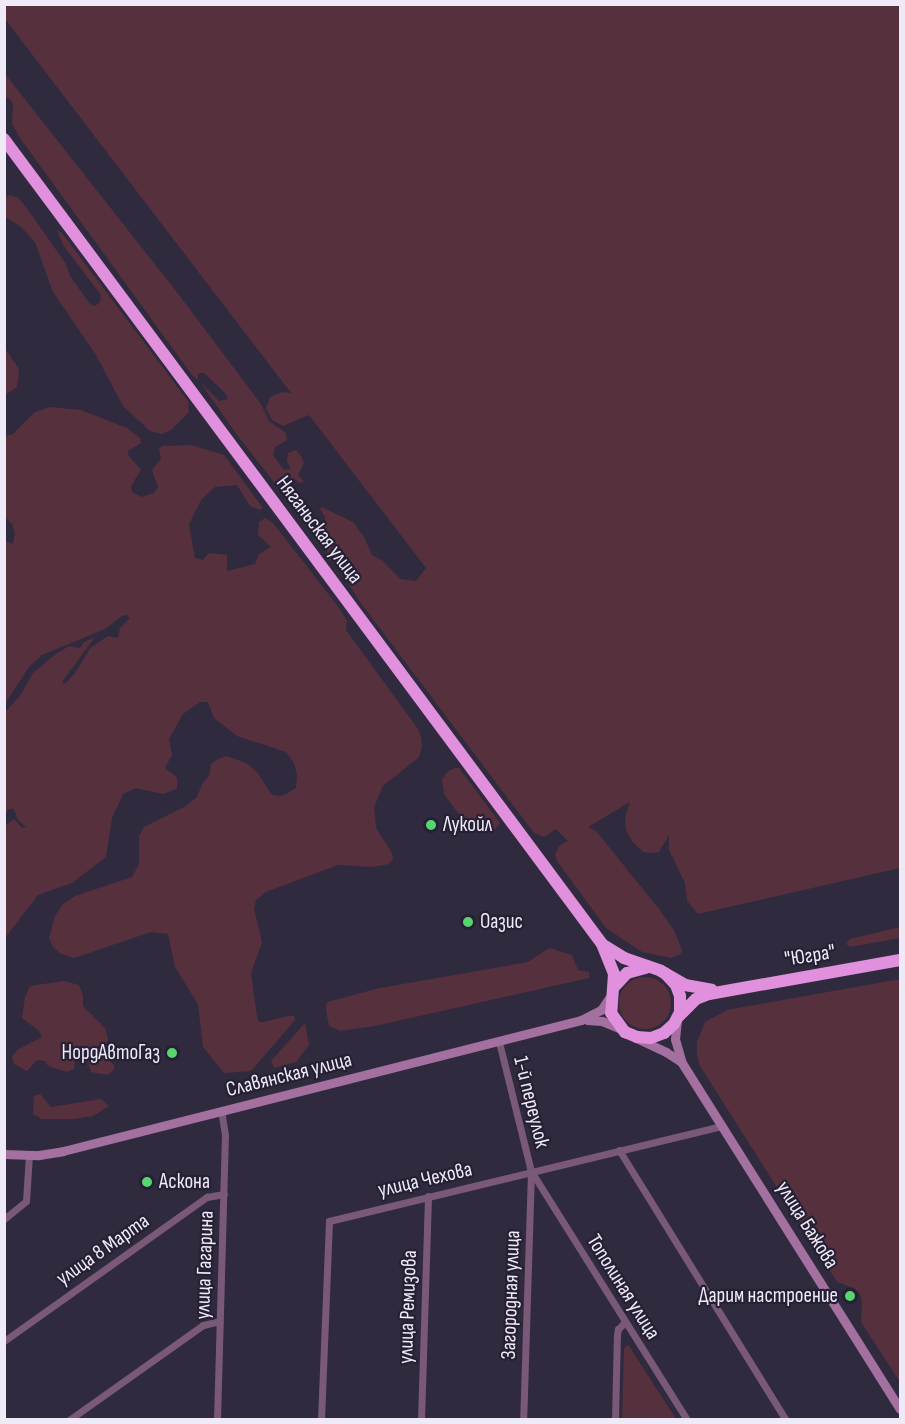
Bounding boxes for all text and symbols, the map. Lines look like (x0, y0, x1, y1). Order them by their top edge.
street label: Няганьская улица (270, 471, 368, 589)
place label: Лукойл (443, 812, 492, 838)
marker: Лукойл (424, 818, 438, 832)
place label: Оазис (480, 909, 523, 935)
marker: Оазис (461, 915, 475, 929)
street label: "Югра" (783, 940, 837, 972)
place label: НордАвтоГаз (62, 1040, 160, 1066)
marker: НордАвтоГаз (165, 1046, 179, 1060)
street label: Славянская улица (224, 1047, 354, 1103)
street label: 1-й переулок (507, 1053, 555, 1151)
street label: улица Чехова (375, 1157, 475, 1203)
place label: Аскона (159, 1169, 210, 1195)
marker: Аскона (140, 1175, 154, 1189)
street label: улица Бажова (770, 1177, 844, 1273)
street label: улица 8 Марта (52, 1209, 154, 1291)
street label: улица Гагарина (191, 1210, 219, 1320)
street label: Загородная улица (496, 1230, 526, 1360)
street label: Тополиная улица (581, 1230, 665, 1344)
street label: улица Ремизова (393, 1250, 423, 1364)
place label: Дарим настроение (698, 1283, 838, 1309)
marker: Дарим настроение (843, 1289, 857, 1303)

